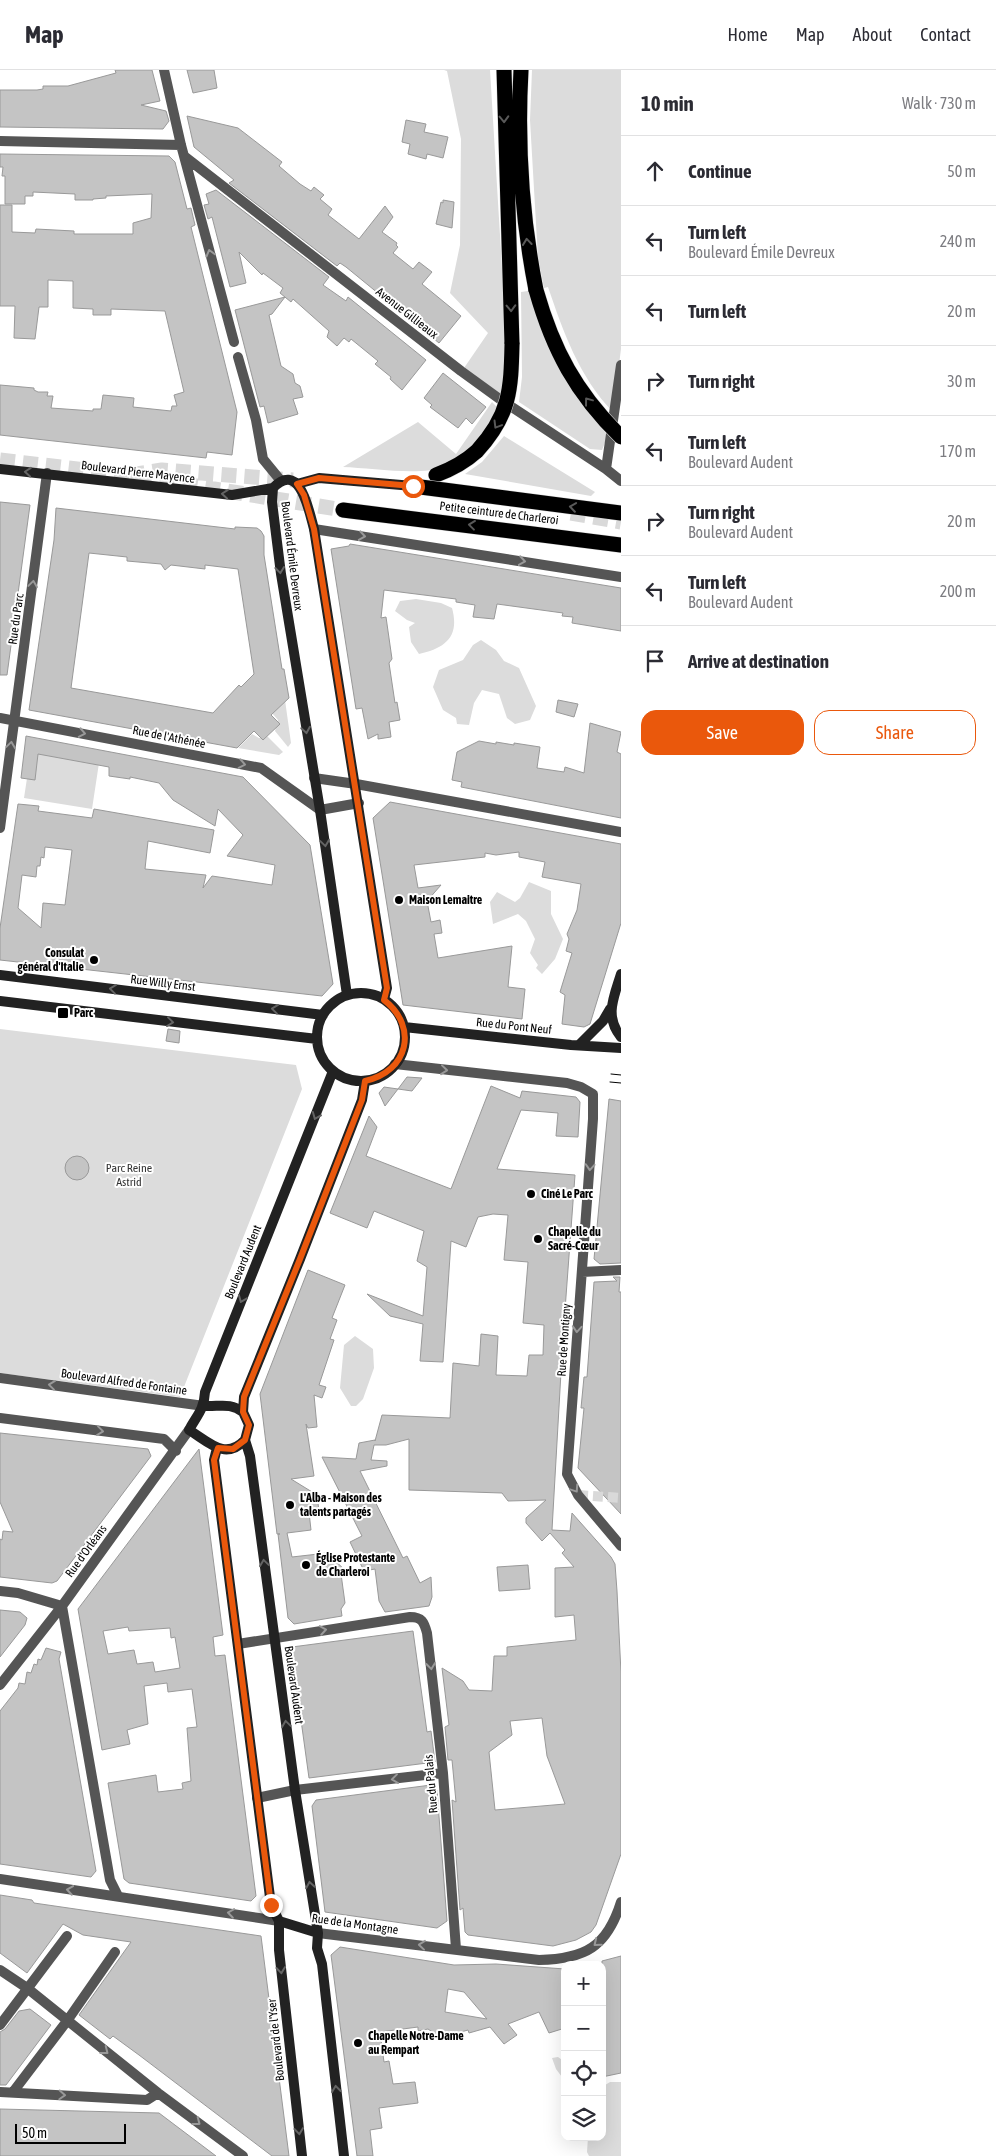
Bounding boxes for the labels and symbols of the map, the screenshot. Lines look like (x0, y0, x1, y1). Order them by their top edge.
one-way arrow (499, 115, 510, 123)
one-way arrow (522, 237, 533, 245)
one-way arrow (205, 249, 216, 258)
street label: Avenue Gillieaux (373, 284, 441, 342)
one-way arrow (506, 304, 516, 312)
one-way arrow (586, 398, 594, 407)
one-way arrow (494, 419, 504, 428)
street label: Boulevard Pierre Mayence (80, 458, 196, 486)
one-way arrow (24, 467, 32, 478)
route start (402, 475, 425, 498)
one-way arrow (220, 489, 228, 500)
street label: Petite ceinture de Charleroi (439, 499, 559, 527)
street label: Boulevard Émile Devreux (278, 501, 306, 612)
one-way arrow (568, 502, 576, 513)
one-way arrow (468, 520, 476, 531)
one-way arrow (358, 530, 366, 541)
one-way arrow (518, 556, 527, 566)
one-way arrow (274, 566, 285, 574)
one-way arrow (27, 580, 38, 588)
street label: Rue du Parc (6, 592, 27, 645)
street label: Rue de l'Athénée (131, 723, 207, 751)
one-way arrow (300, 727, 311, 735)
one-way arrow (78, 728, 87, 738)
one-way arrow (5, 741, 16, 749)
one-way arrow (237, 758, 246, 769)
one-way arrow (319, 840, 330, 848)
place label: Maison Lemaitre (409, 893, 483, 907)
marker: Maison Lemaitre (393, 894, 405, 906)
place label: Consulat général d'Italie (18, 946, 85, 974)
marker: Consulat général d'Italie (88, 954, 100, 966)
street label: Rue Willy Ernst (130, 972, 197, 994)
one-way arrow (109, 984, 117, 995)
one-way arrow (270, 1004, 278, 1015)
marker: Parc (56, 1006, 70, 1020)
place label: Parc (74, 1006, 94, 1020)
street label: Rue du Pont Neuf (475, 1015, 553, 1037)
one-way arrow (166, 1016, 174, 1027)
one-way arrow (440, 1065, 448, 1076)
one-way arrow (312, 1111, 322, 1120)
park label: Parc Reine Astrid (106, 1161, 152, 1189)
one-way arrow (584, 1164, 595, 1172)
place label: Ciné Le Parc (541, 1187, 594, 1201)
marker: Ciné Le Parc (525, 1188, 537, 1200)
street label: Boulevard Audent (222, 1222, 264, 1301)
place label: Chapelle du Sacré-Cœur (548, 1225, 601, 1253)
marker: Chapelle du Sacré-Cœur (532, 1233, 544, 1245)
one-way arrow (238, 1294, 248, 1303)
street label: Rue de Montigny (554, 1303, 574, 1377)
one-way arrow (572, 1326, 583, 1334)
street label: Boulevard Alfred de Fontaine (60, 1366, 188, 1398)
one-way arrow (47, 1380, 55, 1391)
one-way arrow (97, 1425, 105, 1436)
one-way arrow (569, 1484, 578, 1493)
place label: L'Alba - Maison des talents partagés (299, 1491, 382, 1519)
marker: L'Alba - Maison des talents partagés (284, 1499, 296, 1511)
street label: Rue d'Orléans (62, 1522, 110, 1580)
place label: Église Protestante de Charleroi (316, 1550, 396, 1579)
one-way arrow (260, 1559, 270, 1568)
marker: Église Protestante de Charleroi (300, 1559, 312, 1571)
one-way arrow (319, 1626, 327, 1636)
street label: Boulevard Audent (282, 1645, 306, 1726)
one-way arrow (425, 1662, 436, 1670)
one-way arrow (282, 1720, 292, 1729)
street label: Rue du Palais (421, 1754, 441, 1814)
one-way arrow (391, 1773, 399, 1784)
one-way arrow (305, 1881, 316, 1889)
one-way arrow (66, 1885, 74, 1896)
route end (260, 1894, 283, 1917)
one-way arrow (227, 1909, 236, 1919)
street label: Rue de la Montagne (311, 1911, 399, 1937)
one-way arrow (594, 1937, 603, 1945)
one-way arrow (418, 1940, 426, 1951)
one-way arrow (275, 1966, 286, 1974)
street label: Boulevard de l'Yser (265, 1998, 287, 2082)
place label: Chapelle Notre-Dame au Rempart (368, 2029, 464, 2057)
marker: Chapelle Notre-Dame au Rempart (352, 2037, 364, 2049)
one-way arrow (100, 2045, 109, 2054)
one-way arrow (331, 2084, 342, 2092)
one-way arrow (58, 2089, 66, 2100)
one-way arrow (191, 2116, 201, 2125)
scale bar (15, 2121, 126, 2144)
one-way arrow (293, 2127, 304, 2135)

